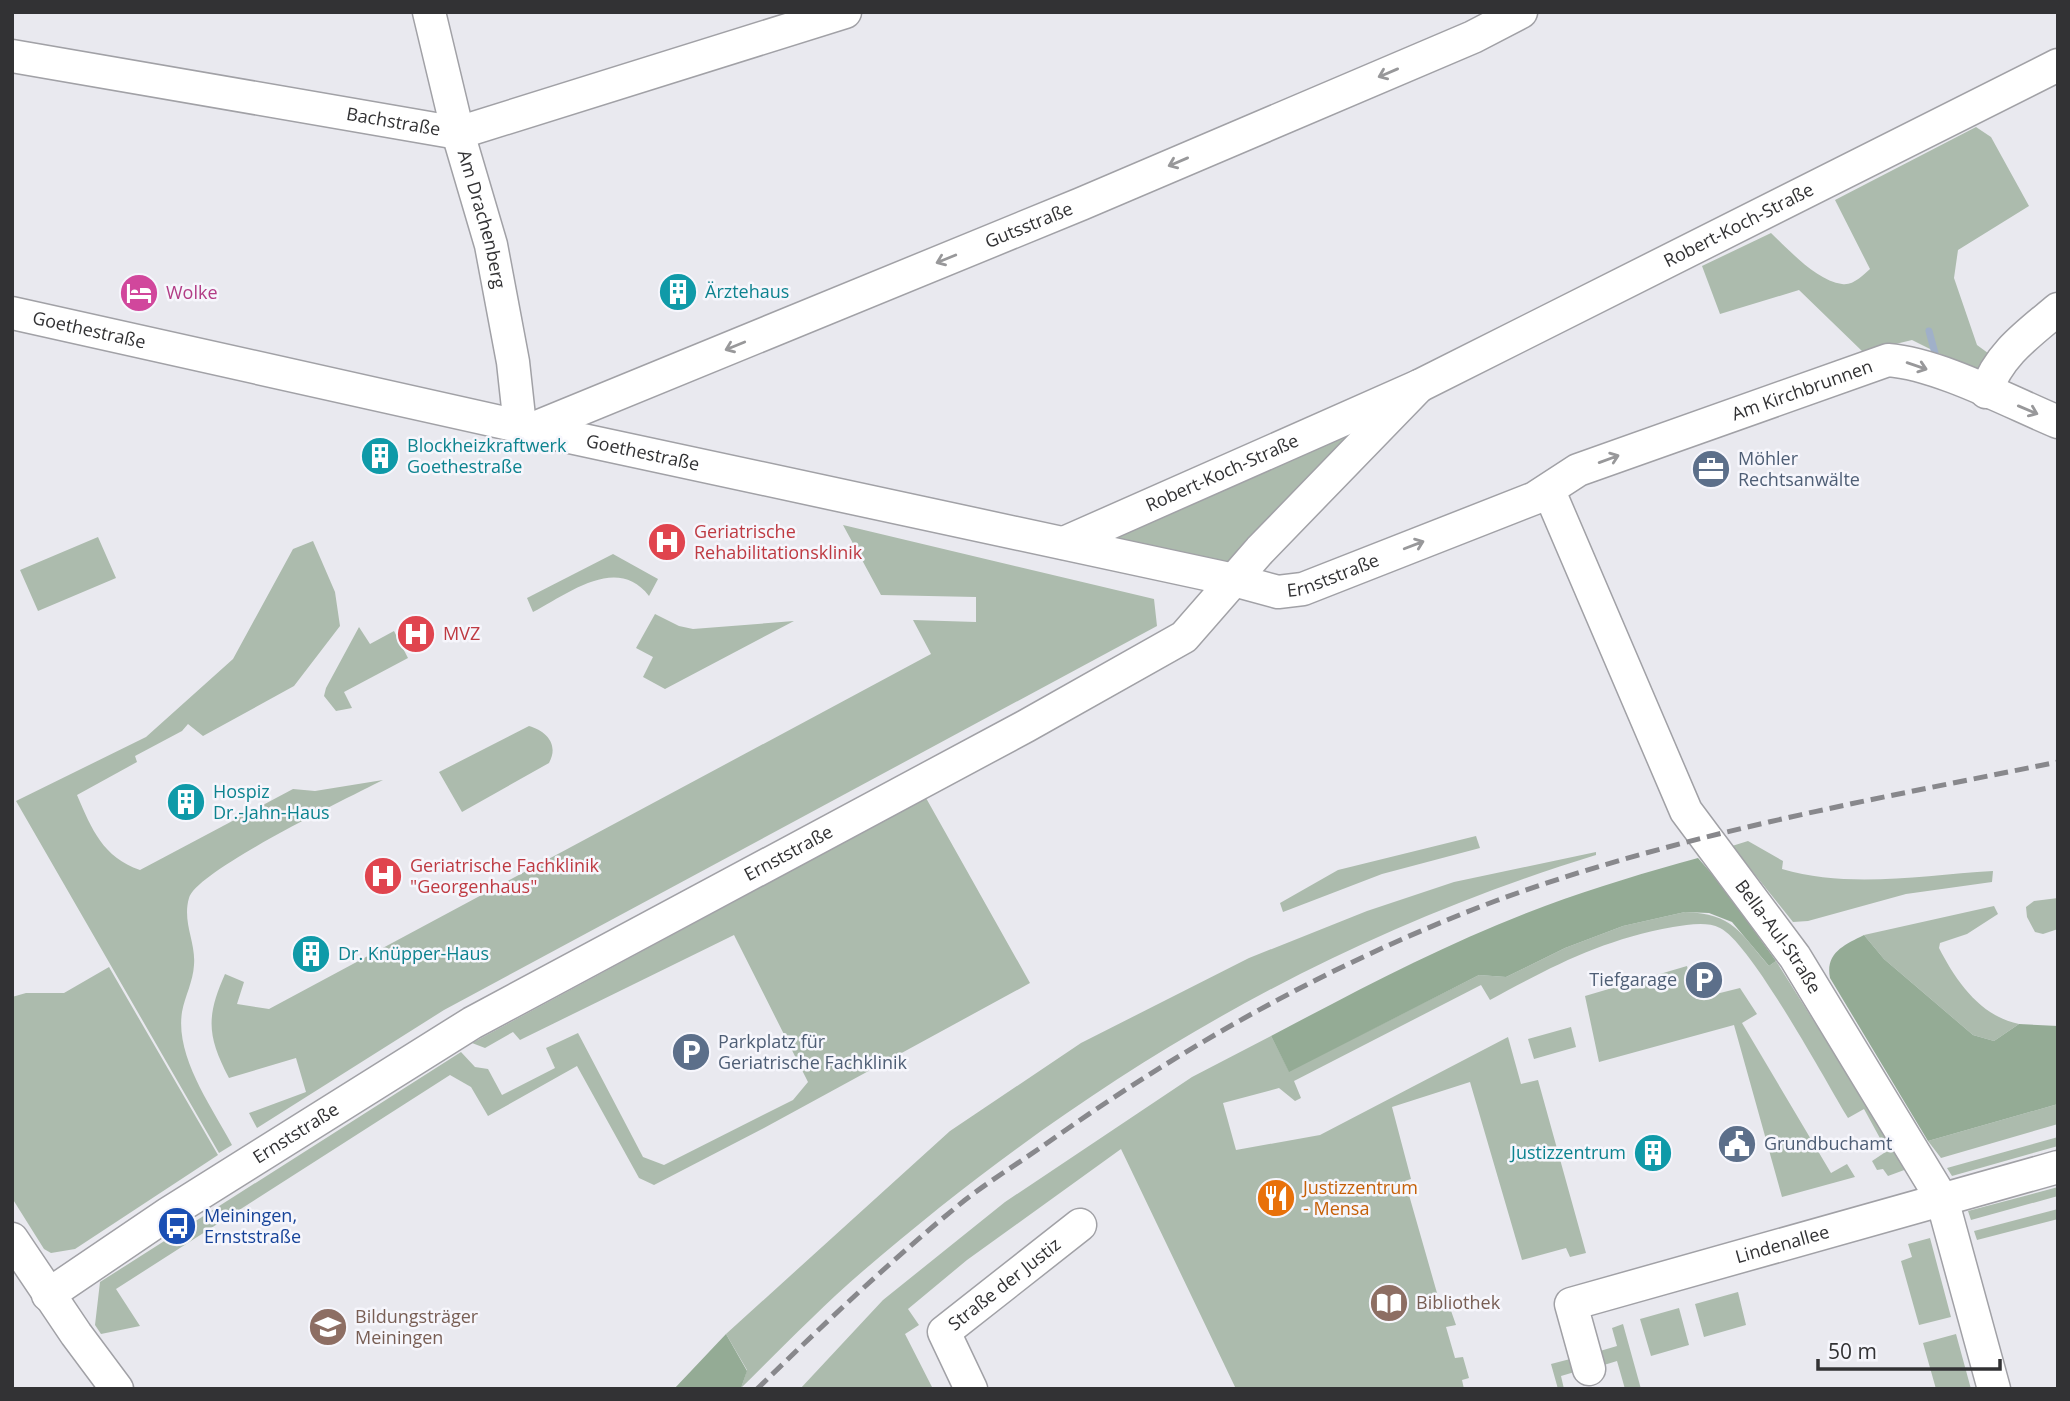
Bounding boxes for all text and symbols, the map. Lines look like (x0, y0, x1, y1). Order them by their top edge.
one-way arrow (1377, 67, 1399, 80)
street label: Bachstraße (345, 101, 442, 141)
street label: Am Drachenberg (453, 147, 512, 290)
one-way arrow (1168, 156, 1190, 169)
street label: Robert-Koch-Straße (1659, 177, 1817, 272)
street label: Gutsstraße (981, 196, 1076, 253)
one-way arrow (935, 254, 957, 267)
building icon: Ärztehaus (657, 271, 699, 313)
hotel icon: Wolke (118, 272, 160, 314)
place label: Ärztehaus (705, 279, 789, 303)
place label: Wolke (166, 280, 218, 304)
street label: Goethestraße (30, 305, 148, 353)
one-way arrow (725, 340, 747, 353)
street label: Am Kirchbrunnen (1728, 353, 1876, 426)
one-way arrow (1905, 361, 1927, 373)
one-way arrow (2016, 404, 2038, 417)
street label: Goethestraße (584, 428, 702, 476)
street label: Robert-Koch-Straße (1142, 428, 1302, 516)
place label: Blockheizkraftwerk Goethestraße (407, 433, 567, 478)
building icon: Blockheizkraftwerk Goethestraße (359, 435, 401, 477)
place label: Möhler Rechtsanwälte (1738, 446, 1860, 491)
office icon: Möhler Rechtsanwälte (1690, 448, 1732, 490)
one-way arrow (1597, 452, 1619, 464)
place label: Geriatrische Rehabilitationsklinik (694, 519, 863, 564)
hospital icon: Geriatrische Rehabilitationsklinik (646, 521, 688, 563)
one-way arrow (1403, 537, 1425, 550)
street label: Ernststraße (1285, 547, 1382, 602)
hospital icon: MVZ (395, 613, 437, 655)
place label: MVZ (443, 621, 480, 645)
place label: Hospiz Dr.-Jahn-Haus (213, 779, 330, 824)
building icon: Hospiz Dr.-Jahn-Haus (165, 781, 207, 823)
street label: Ernststraße (740, 819, 837, 886)
place label: Geriatrische Fachklinik "Georgenhaus" (410, 853, 600, 898)
hospital icon: Geriatrische Fachklinik "Georgenhaus" (362, 855, 404, 897)
street label: Bella-Aul-Straße (1730, 874, 1827, 998)
building icon: Dr. Knüpper-Haus (290, 933, 332, 975)
place label: Dr. Knüpper-Haus (338, 941, 489, 965)
parking icon: Tiefgarage (1683, 959, 1725, 1001)
place label: Tiefgarage (1589, 967, 1677, 991)
place label: Parkplatz für Geriatrische Fachklinik (718, 1029, 908, 1074)
parking icon: Parkplatz für Geriatrische Fachklinik (670, 1031, 712, 1073)
street label: Ernststraße (248, 1097, 343, 1169)
public building icon: Grundbuchamt (1716, 1123, 1758, 1165)
place label: Grundbuchamt (1764, 1131, 1892, 1155)
building icon: Justizzentrum (1632, 1132, 1674, 1174)
place label: Justizzentrum (1509, 1140, 1626, 1164)
place label: Justizzentrum - Mensa (1301, 1175, 1418, 1220)
restaurant icon: Justizzentrum - Mensa (1255, 1177, 1297, 1219)
place label: Meiningen, Ernststraße (204, 1203, 301, 1248)
bus stop icon: Meiningen, Ernststraße (156, 1205, 198, 1247)
street label: Lindenallee (1732, 1219, 1832, 1268)
street label: Straße der Justiz (943, 1232, 1065, 1335)
library icon: Bibliothek (1368, 1282, 1410, 1324)
place label: Bibliothek (1416, 1290, 1501, 1314)
place label: Bildungsträger Meiningen (355, 1304, 479, 1349)
school or university icon: Bildungsträger Meiningen (307, 1306, 349, 1348)
scale bar (1818, 1328, 2000, 1372)
text: 50 m (1828, 1337, 1877, 1365)

